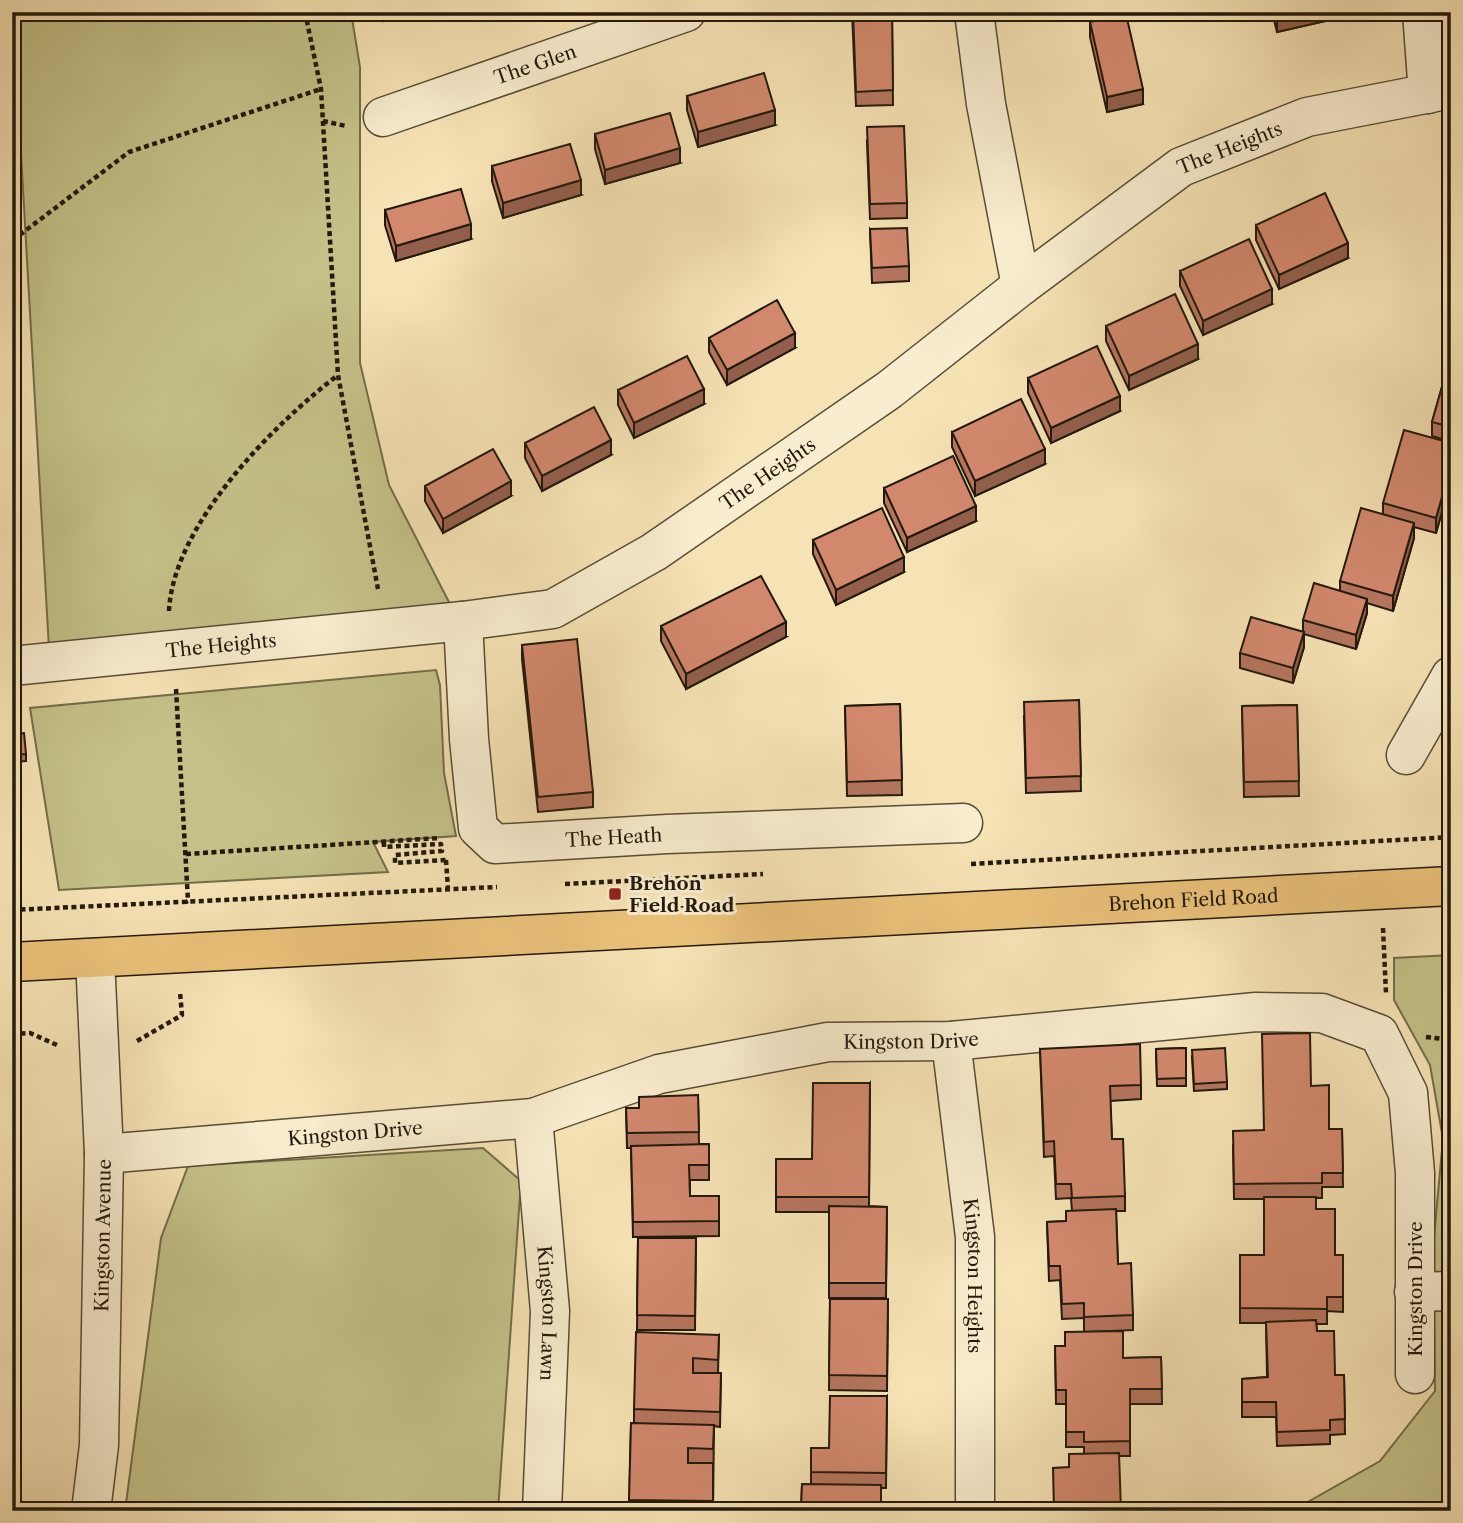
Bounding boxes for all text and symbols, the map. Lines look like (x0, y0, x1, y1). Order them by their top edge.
street label: The Glen (491, 39, 579, 89)
street label: The Heights (1174, 117, 1285, 179)
street label: The Heights (715, 433, 820, 515)
street label: The Heights (165, 628, 277, 662)
street label: The Heath (565, 823, 663, 851)
place label: Brehon Field Road (629, 872, 735, 917)
street label: Brehon Field Road (1108, 884, 1279, 916)
marker: Brehon Field Road (607, 886, 623, 902)
street label: Kingston Drive (843, 1027, 980, 1053)
street label: Kingston Drive (287, 1116, 424, 1150)
street label: Kingston Avenue (90, 1159, 115, 1312)
street label: Kingston Heights (959, 1197, 987, 1353)
street label: Kingston Drive (1404, 1221, 1427, 1357)
street label: Kingston Lawn (533, 1245, 562, 1382)

